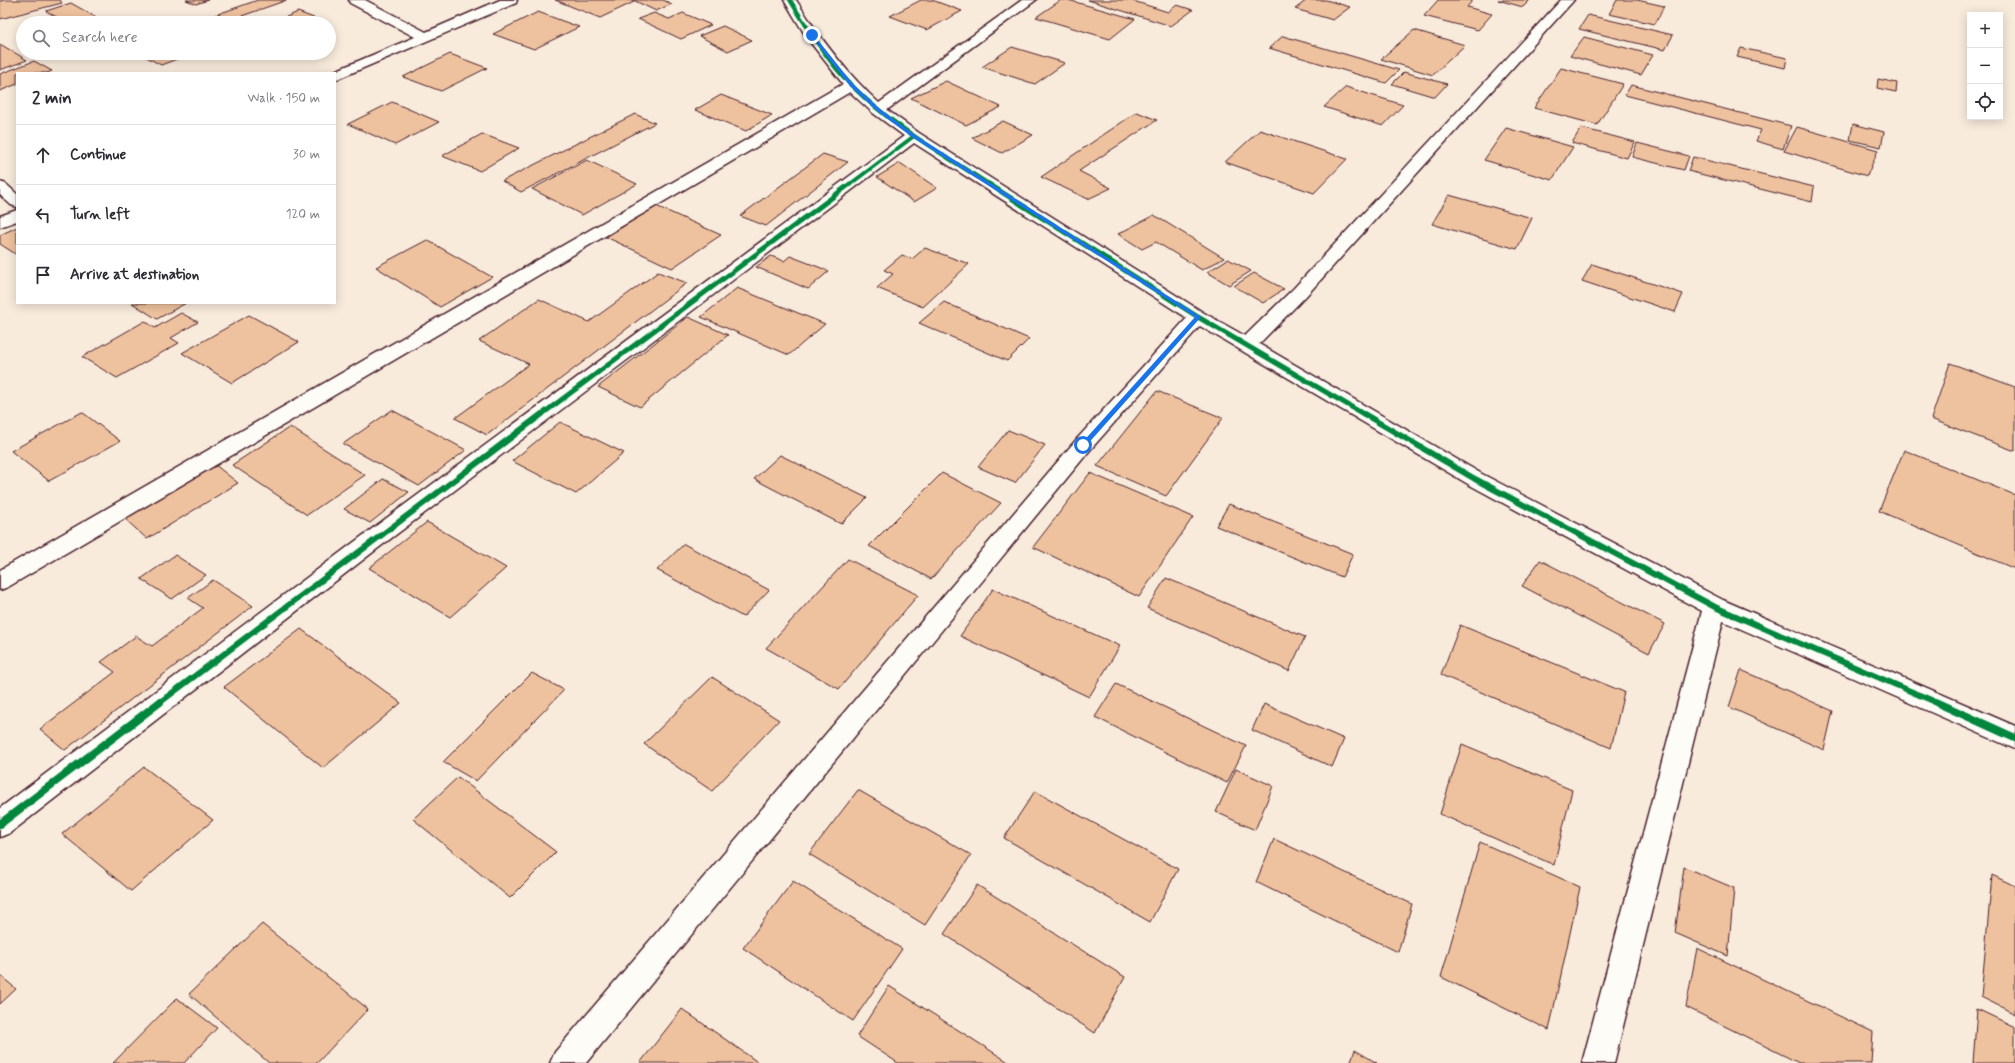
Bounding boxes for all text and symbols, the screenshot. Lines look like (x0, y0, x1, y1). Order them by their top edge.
map controls (1967, 12, 2003, 120)
button: + (1967, 12, 2003, 48)
search box (16, 16, 336, 60)
route end (803, 26, 821, 44)
icon: search (30, 27, 52, 49)
text: Search here (62, 28, 138, 48)
button: − (1967, 48, 2003, 84)
button: locate (1967, 84, 2003, 120)
text: 2 min (32, 87, 72, 109)
text: Walk · 150 m (247, 90, 320, 107)
icon: ahead (32, 144, 54, 166)
text: Continue (70, 145, 126, 165)
text: 30 m (293, 146, 320, 163)
icon: left (32, 204, 54, 226)
text: Turn left (70, 205, 130, 225)
text: 120 m (286, 206, 320, 223)
icon: arrive (32, 264, 54, 286)
text: Arrive at destination (70, 265, 199, 285)
route start (1074, 436, 1092, 454)

